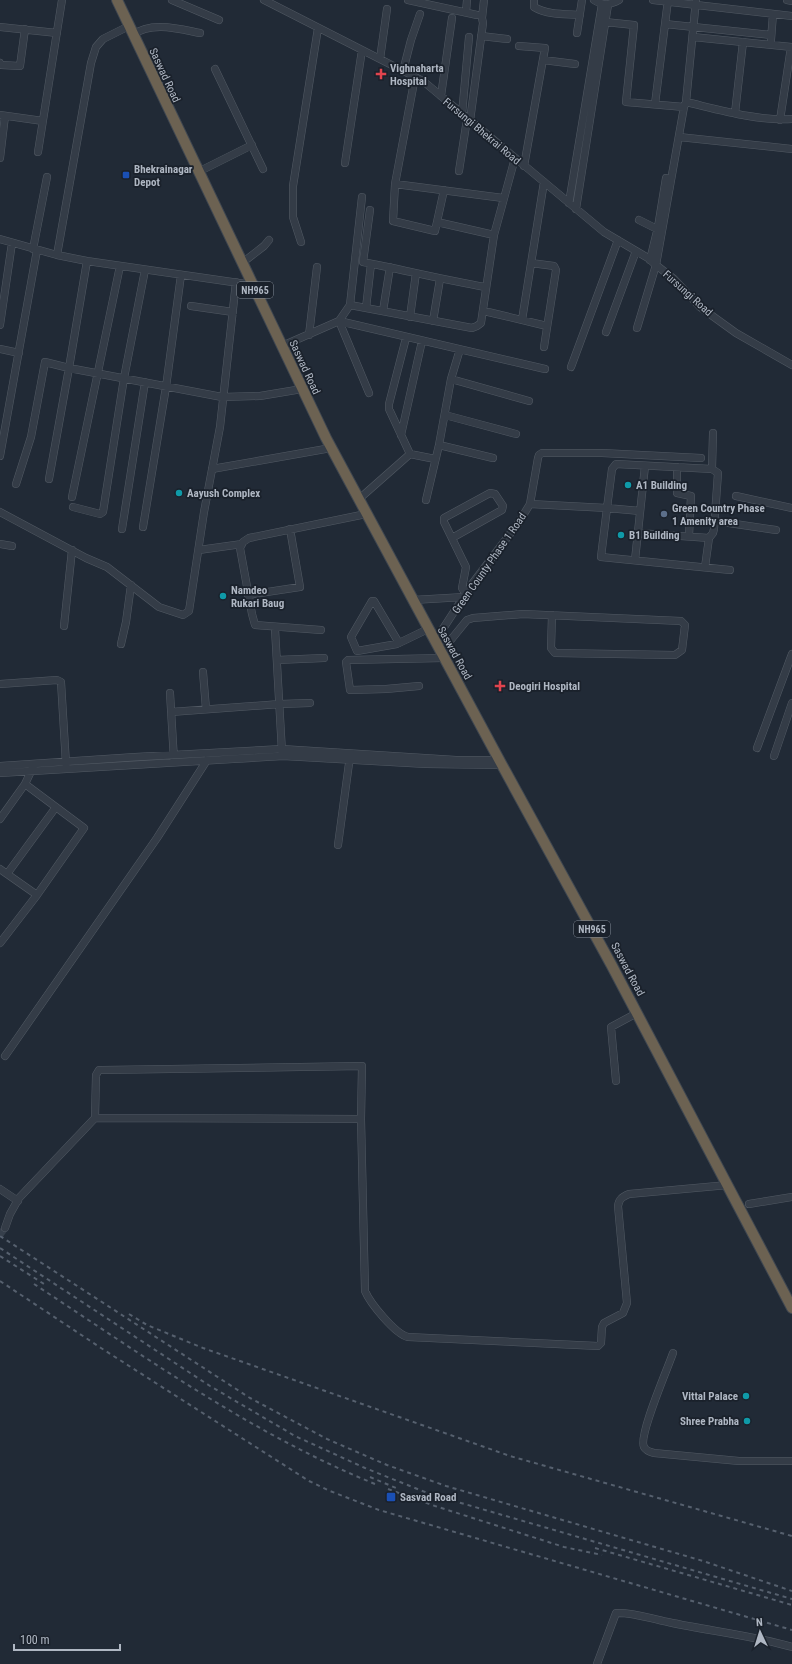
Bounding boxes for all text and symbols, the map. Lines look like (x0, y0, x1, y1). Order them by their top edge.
street label: Saswad Road (146, 46, 183, 104)
place label: Vighnaharta Hospital (390, 62, 444, 88)
marker: Vighnaharta Hospital (375, 68, 387, 80)
street label: Fursungi Bhekrai Road (440, 95, 523, 168)
place label: Bhekrainagar Depot (134, 163, 193, 189)
marker: Bhekrainagar Depot (121, 170, 131, 180)
street label: Fursungi Road (660, 268, 715, 319)
road number: NH965 (237, 282, 273, 298)
street label: Saswad Road (286, 338, 323, 396)
place label: A1 Building (636, 479, 687, 492)
marker: A1 Building (623, 480, 633, 490)
place label: Aayush Complex (187, 487, 260, 500)
marker: Aayush Complex (174, 488, 184, 498)
place label: Green Country Phase 1 Amenity area (672, 502, 765, 528)
marker: Green Country Phase 1 Amenity area (659, 509, 669, 519)
street label: Green County Phase 1 Road (450, 510, 529, 616)
place label: B1 Building (629, 529, 680, 542)
marker: B1 Building (616, 530, 626, 540)
place label: Namdeo Rukari Baug (231, 584, 284, 610)
marker: Namdeo Rukari Baug (218, 591, 228, 601)
street label: Saswad Road (435, 625, 474, 682)
marker: Deogiri Hospital (494, 680, 506, 692)
place label: Deogiri Hospital (509, 680, 580, 693)
road number: NH965 (574, 921, 610, 937)
street label: Saswad Road (608, 940, 647, 998)
place label: Vittal Palace (682, 1390, 738, 1403)
marker: Vittal Palace (741, 1391, 751, 1401)
place label: Shree Prabha (680, 1415, 739, 1428)
marker: Shree Prabha (742, 1416, 752, 1426)
marker: Sasvad Road (385, 1491, 397, 1503)
place label: Sasvad Road (400, 1491, 456, 1504)
north arrow (740, 1612, 780, 1652)
text: N (756, 1616, 763, 1629)
scale bar (14, 1626, 120, 1652)
text: 100 m (20, 1633, 50, 1647)

